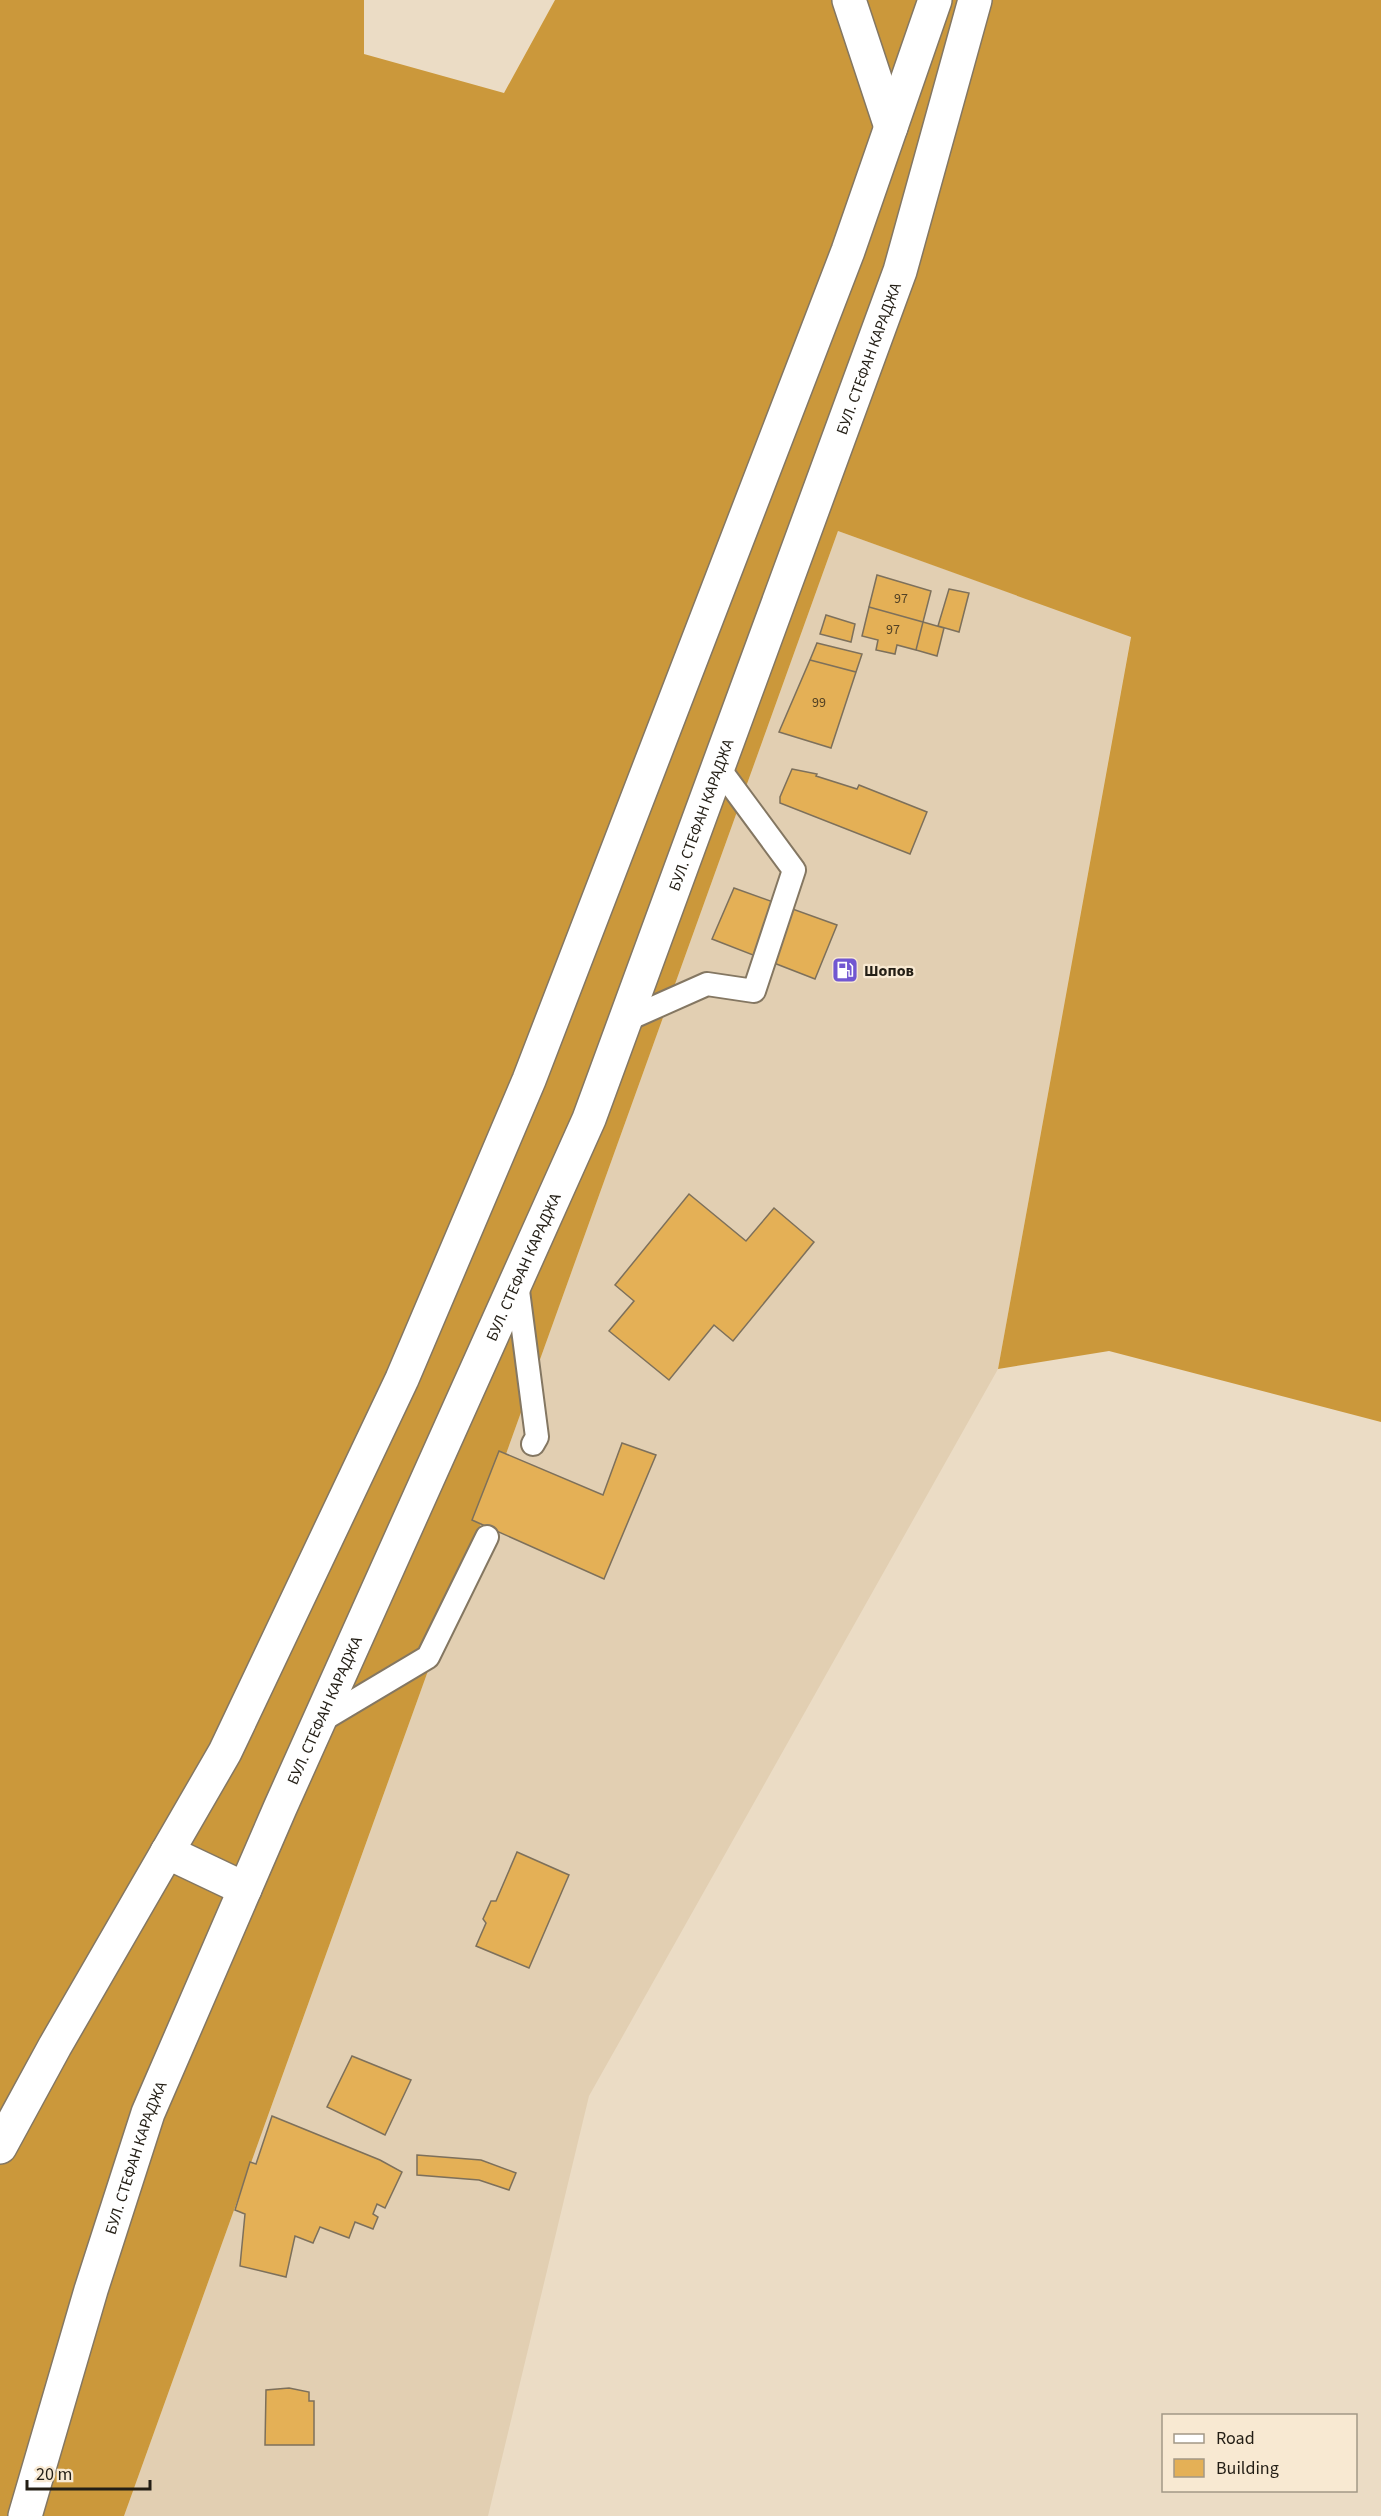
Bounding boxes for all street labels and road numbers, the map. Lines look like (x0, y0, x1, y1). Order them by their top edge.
street label: БУЛ. СТЕФАН КАРАДЖА (831, 279, 907, 438)
street label: БУЛ. СТЕФАН КАРАДЖА (664, 736, 740, 894)
street label: БУЛ. СТЕФАН КАРАДЖА (481, 1189, 567, 1345)
street label: БУЛ. СТЕФАН КАРАДЖА (282, 1633, 368, 1788)
street label: БУЛ. СТЕФАН КАРАДЖА (100, 2078, 173, 2237)

